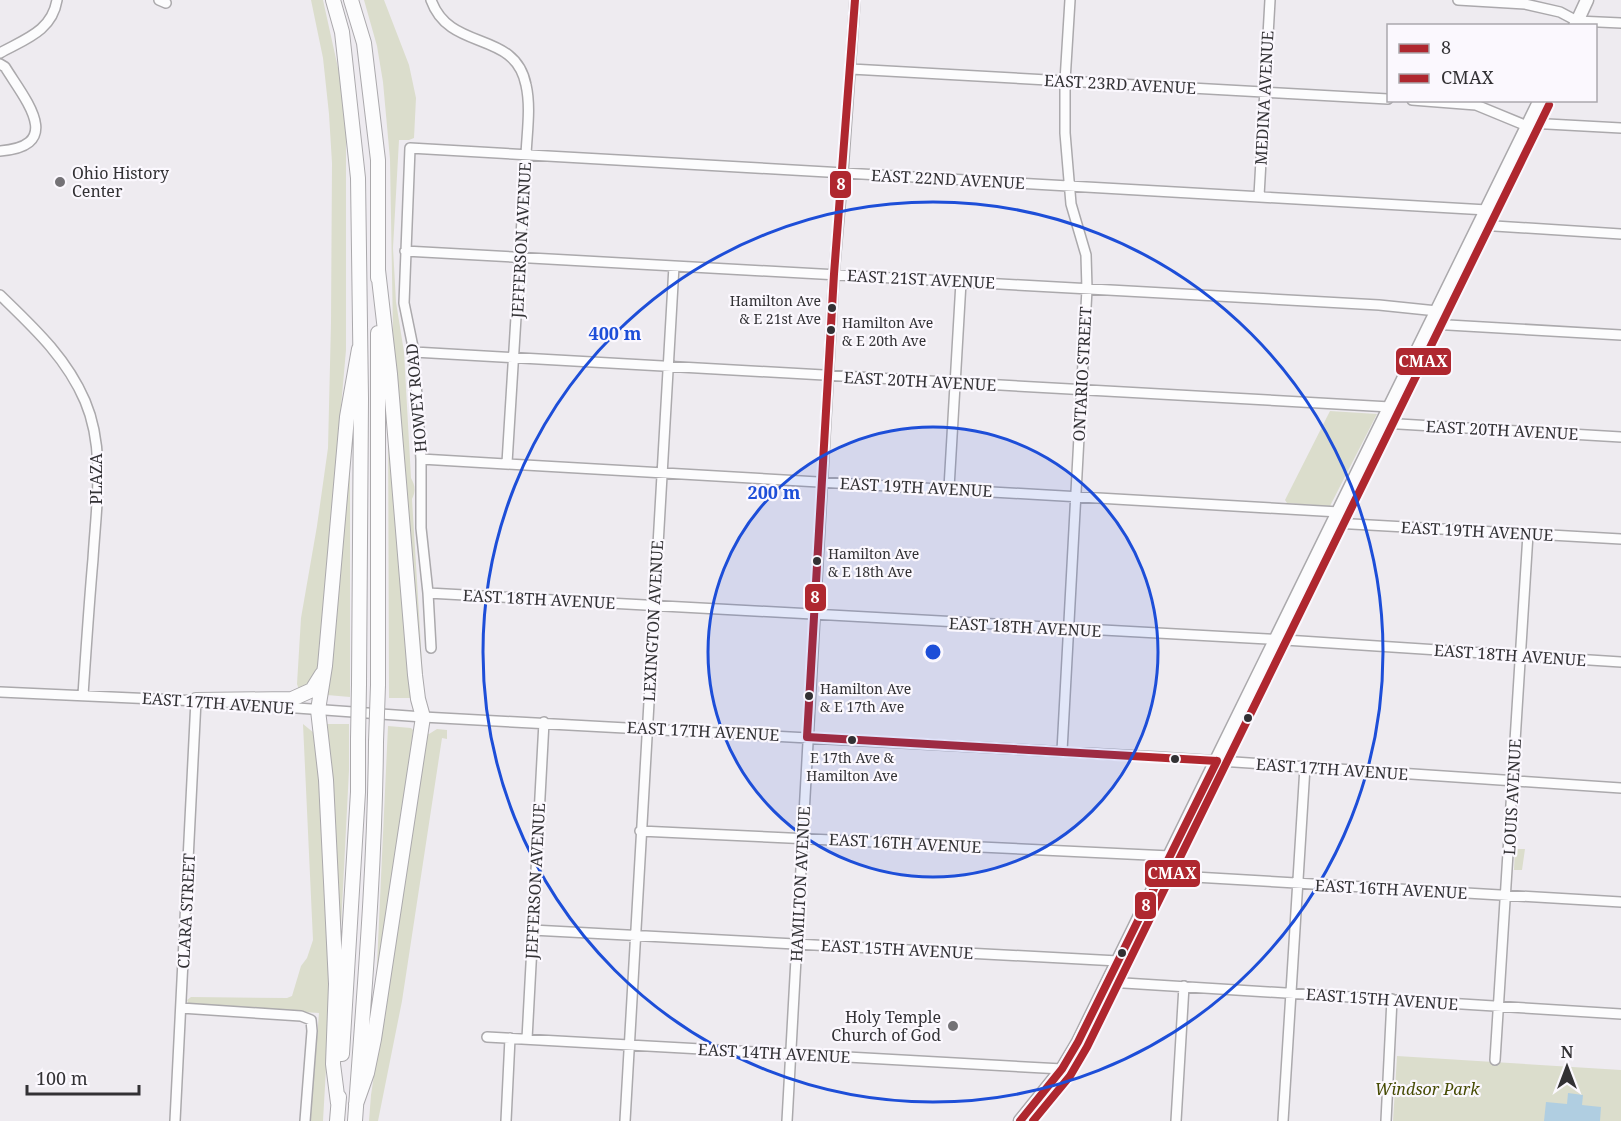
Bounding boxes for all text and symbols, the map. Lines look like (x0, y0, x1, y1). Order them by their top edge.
legend (1387, 24, 1597, 102)
street label: MEDINA AVENUE (1249, 30, 1279, 166)
text: 8 (1441, 35, 1451, 59)
text: CMAX (1441, 65, 1494, 89)
street label: EAST 23RD AVENUE (1043, 69, 1197, 99)
street label: JEFFERSON AVENUE (506, 161, 536, 320)
place label: Ohio History Center (72, 162, 170, 202)
street label: EAST 22ND AVENUE (871, 164, 1025, 194)
line badge: 8 (829, 170, 852, 199)
text: 8 (836, 173, 846, 195)
marker: Ohio History Center (53, 175, 67, 189)
street label: EAST 21ST AVENUE (846, 264, 996, 294)
place label: Hamilton Ave & E 21st Ave (730, 291, 821, 328)
marker: Hamilton Ave & E 21st Ave (826, 302, 838, 314)
street label: ONTARIO STREET (1067, 306, 1097, 442)
place label: Hamilton Ave & E 20th Ave (842, 313, 933, 350)
text: 400 m (589, 321, 642, 345)
marker: Hamilton Ave & E 20th Ave (825, 324, 837, 336)
street label: HOWEY ROAD (400, 343, 432, 453)
line badge: CMAX (1395, 347, 1452, 376)
text: CMAX (1398, 350, 1448, 372)
street label: EAST 20TH AVENUE (843, 366, 997, 396)
street label: EAST 20TH AVENUE (1425, 415, 1579, 445)
street label: PLAZA (85, 452, 107, 505)
street label: EAST 19TH AVENUE (839, 472, 993, 502)
text: 200 m (748, 480, 801, 504)
street label: EAST 19TH AVENUE (1400, 516, 1554, 546)
street label: LEXINGTON AVENUE (638, 540, 668, 702)
place label: Hamilton Ave & E 18th Ave (828, 544, 919, 581)
marker: Hamilton Ave & E 18th Ave (811, 555, 823, 567)
line badge: 8 (804, 583, 827, 612)
street label: EAST 18TH AVENUE (462, 584, 616, 614)
text: 8 (810, 586, 820, 608)
street label: EAST 18TH AVENUE (948, 612, 1102, 642)
street label: EAST 18TH AVENUE (1433, 639, 1587, 671)
centre of rings (923, 642, 943, 662)
place label: Hamilton Ave & E 17th Ave (820, 679, 911, 716)
street label: EAST 17TH AVENUE (141, 687, 295, 719)
marker: Hamilton Ave & E 17th Ave (803, 690, 815, 702)
unlabelled marker (1242, 712, 1254, 724)
street label: EAST 17TH AVENUE (626, 716, 780, 746)
marker: E 17th Ave & Hamilton Ave (846, 734, 858, 746)
street label: LOUIS AVENUE (1498, 738, 1526, 856)
place label: E 17th Ave & Hamilton Ave (806, 748, 898, 785)
unlabelled marker (1169, 753, 1181, 765)
street label: EAST 17TH AVENUE (1255, 753, 1409, 785)
street label: JEFFERSON AVENUE (520, 802, 550, 961)
street label: HAMILTON AVENUE (785, 806, 815, 962)
street label: EAST 16TH AVENUE (828, 828, 982, 858)
street label: CLARA STREET (172, 853, 200, 969)
line badge: CMAX (1144, 859, 1201, 888)
text: CMAX (1147, 862, 1197, 884)
street label: EAST 16TH AVENUE (1314, 874, 1468, 904)
line badge: 8 (1134, 891, 1157, 920)
text: 8 (1141, 894, 1151, 916)
street label: EAST 15TH AVENUE (820, 934, 974, 964)
unlabelled marker (1116, 947, 1128, 959)
street label: EAST 15TH AVENUE (1305, 983, 1459, 1015)
place label: Holy Temple Church of God (831, 1006, 941, 1046)
marker: Holy Temple Church of God (946, 1019, 960, 1033)
north arrow (1537, 1037, 1597, 1097)
street label: EAST 14TH AVENUE (697, 1038, 851, 1068)
text: N (1561, 1041, 1574, 1063)
scale bar (27, 1058, 140, 1096)
text: 100 m (36, 1066, 88, 1090)
park label: Windsor Park (1375, 1078, 1480, 1100)

